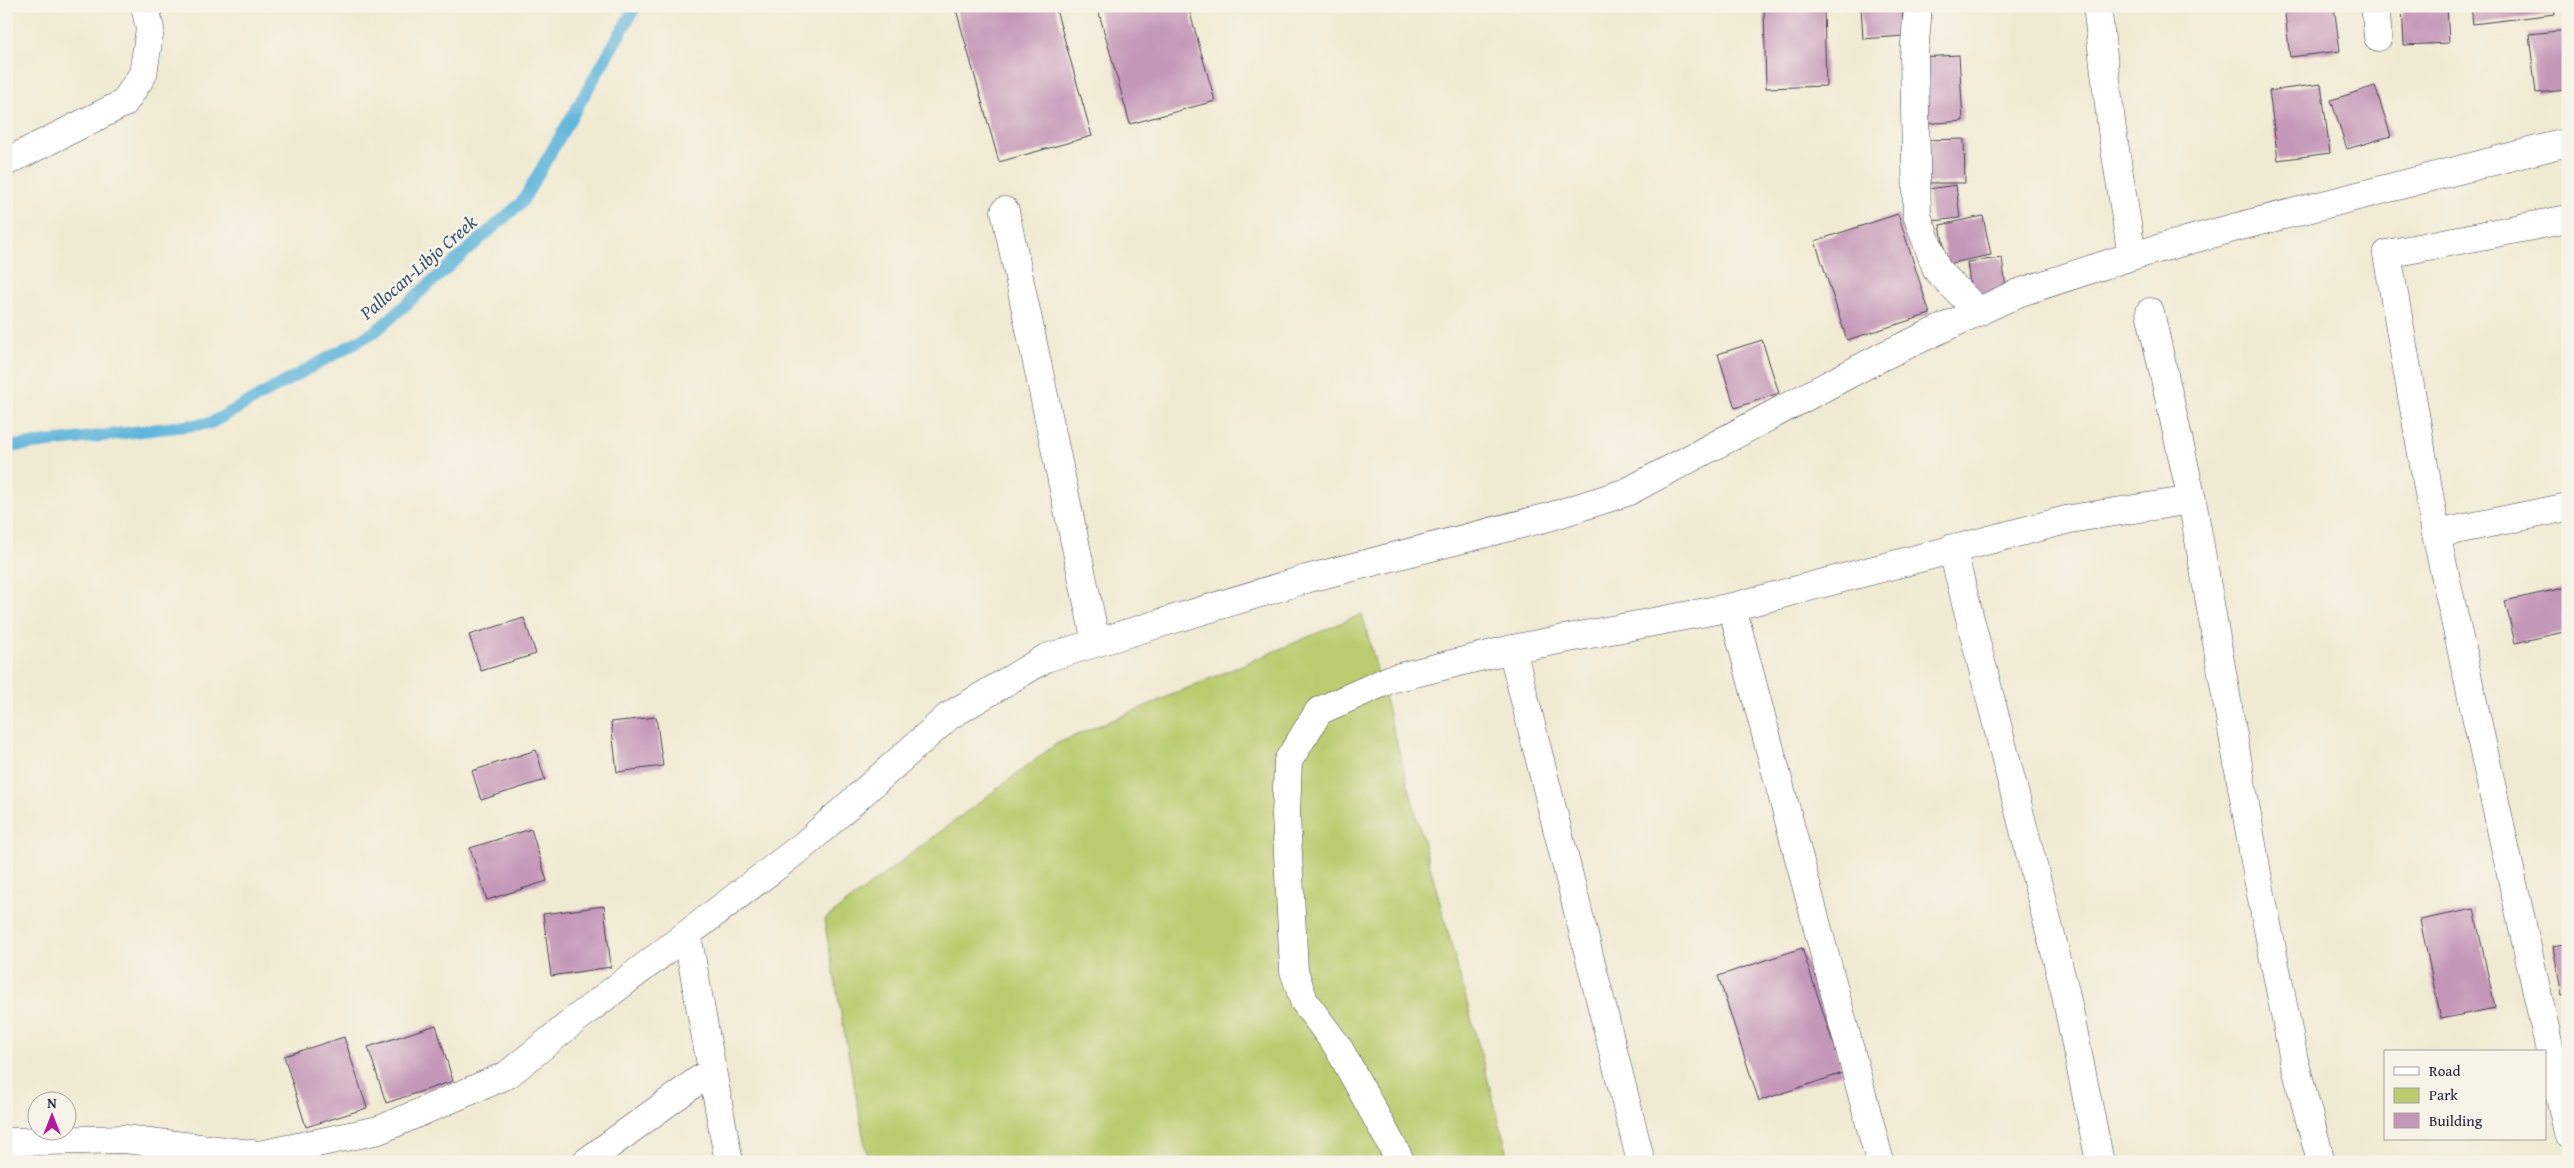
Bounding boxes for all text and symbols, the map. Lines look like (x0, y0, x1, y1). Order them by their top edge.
water label: Pallocan-Libjo Creek (353, 208, 483, 326)
legend (2384, 1050, 2546, 1140)
text: Road (2429, 1060, 2460, 1081)
text: Park (2429, 1084, 2458, 1105)
north arrow (28, 1090, 78, 1140)
text: N (47, 1093, 57, 1113)
text: Building (2429, 1110, 2483, 1131)

